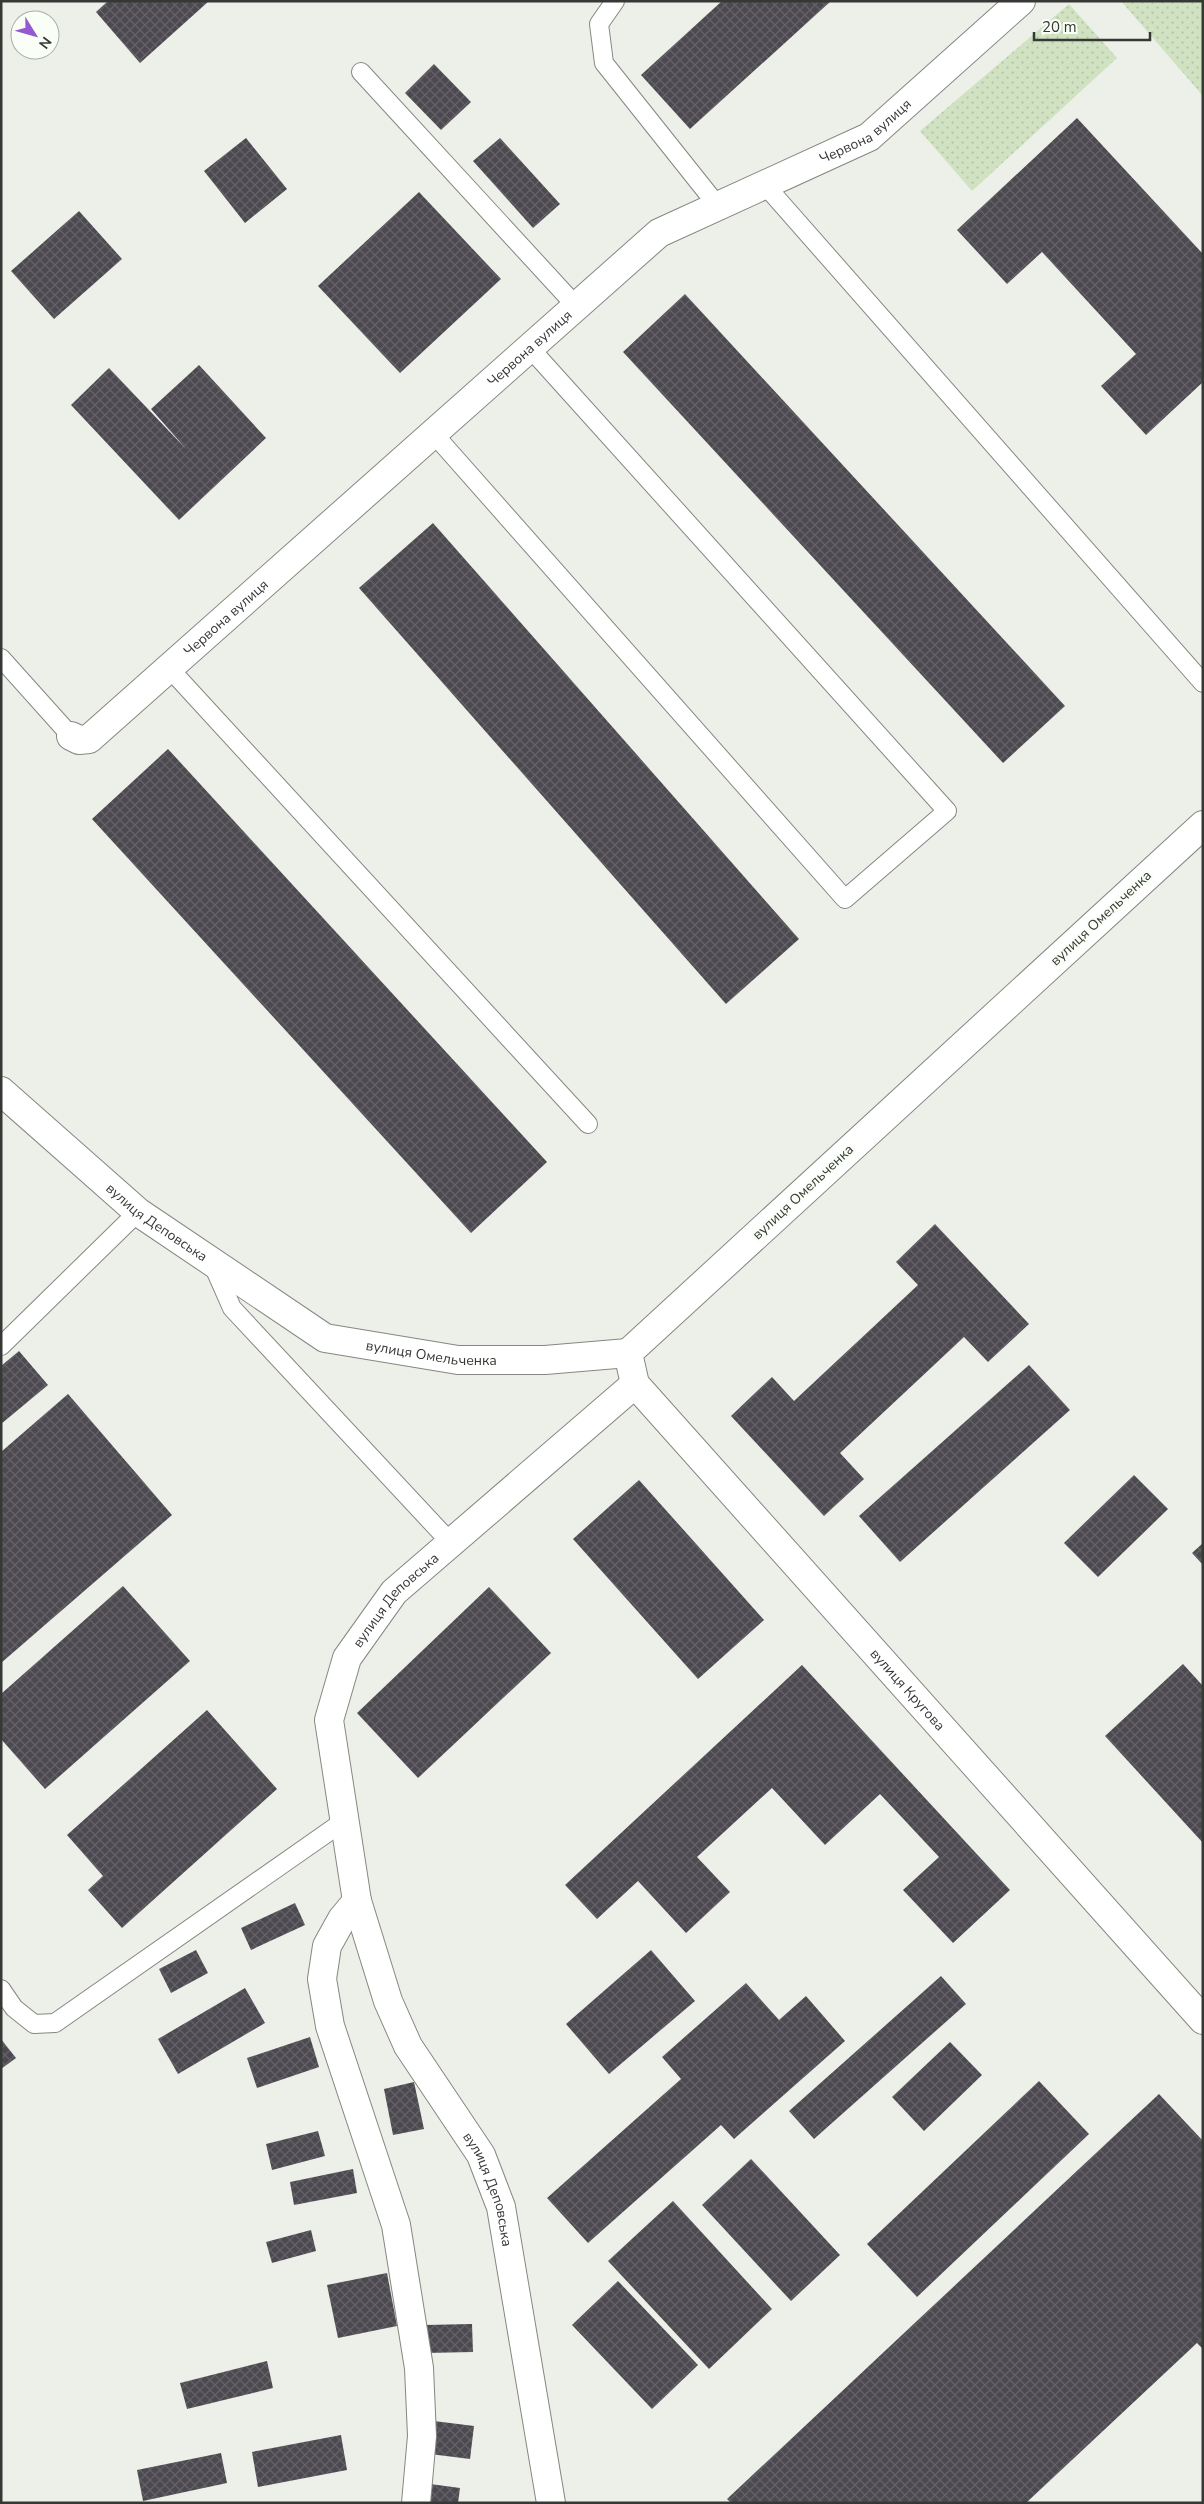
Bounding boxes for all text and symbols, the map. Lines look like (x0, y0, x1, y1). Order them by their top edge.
north arrow (10, 10, 60, 60)
scale bar (1034, 10, 1150, 42)
text: 20 m (1042, 17, 1077, 37)
text: N (34, 33, 56, 52)
street label: Червона вулиця (816, 94, 915, 168)
street label: Червона вулиця (483, 305, 576, 391)
street label: Червона вулиця (180, 575, 272, 660)
street label: вулиця Омельченка (1046, 866, 1156, 970)
street label: вулиця Омельченка (748, 1140, 858, 1244)
street label: вулиця Деповська (102, 1179, 211, 1266)
street label: вулиця Омельченка (365, 1335, 497, 1370)
street label: вулиця Деповська (348, 1548, 443, 1651)
street label: вулиця Кругова (866, 1644, 950, 1735)
street label: вулиця Деповська (459, 2128, 517, 2248)

